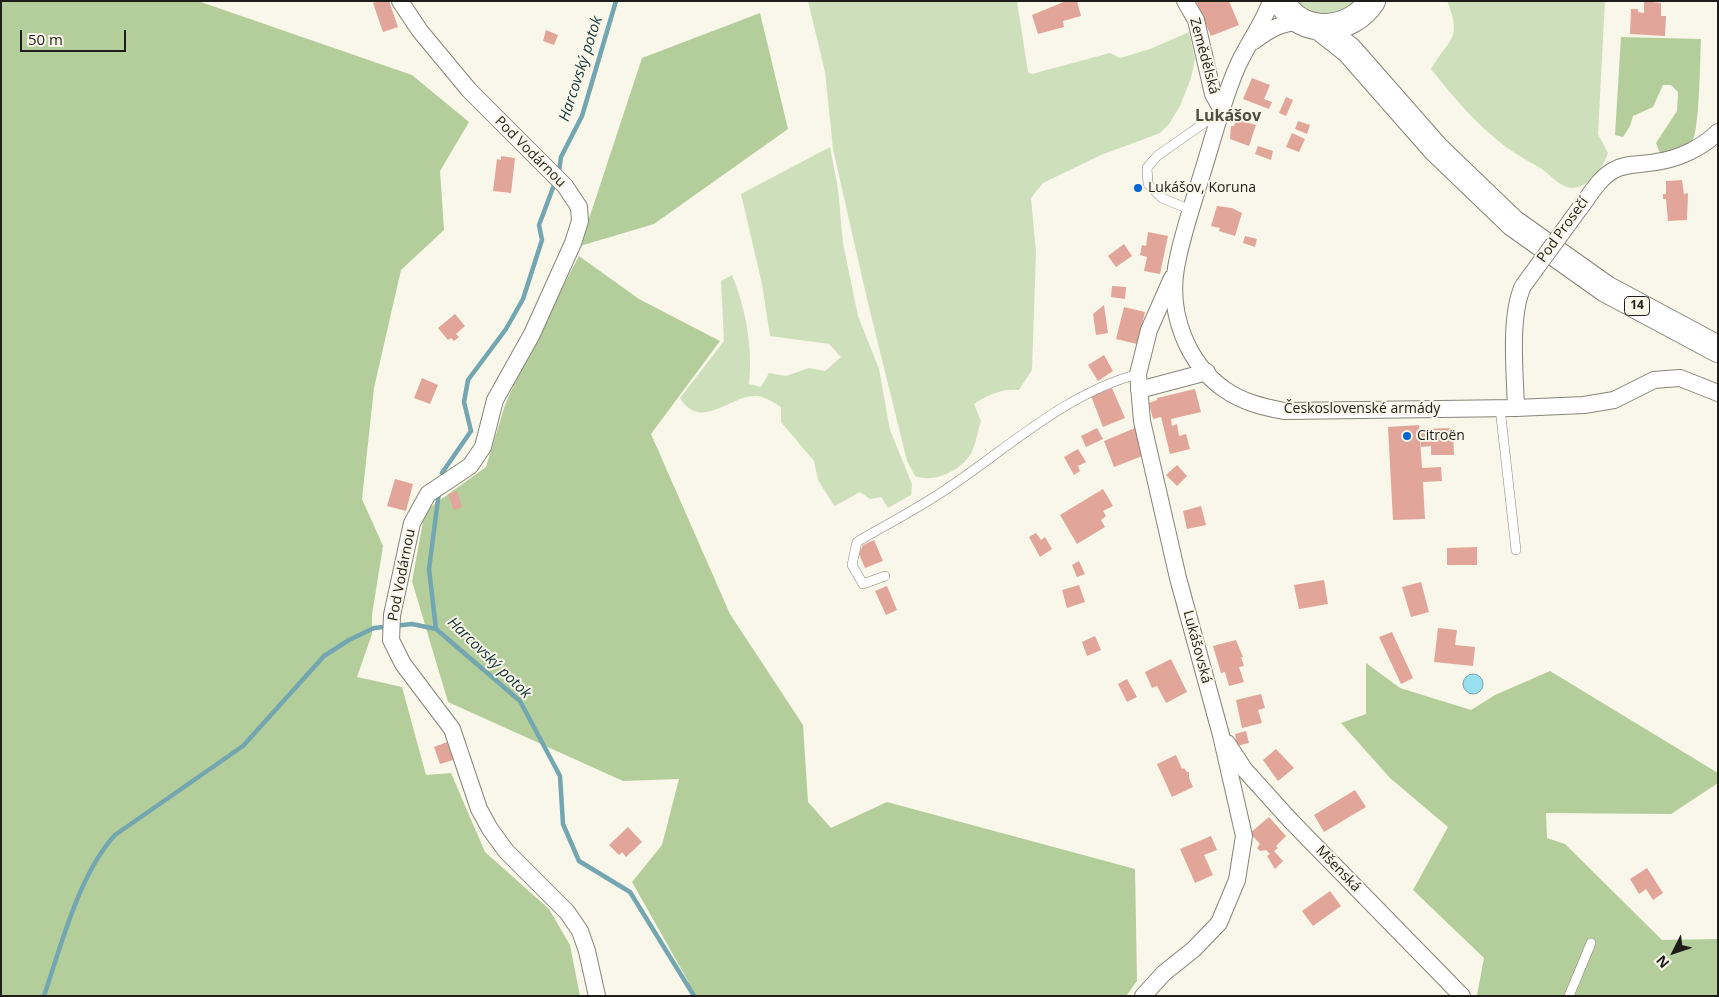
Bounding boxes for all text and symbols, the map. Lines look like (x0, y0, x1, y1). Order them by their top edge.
water label: Harcovský potok (556, 14, 606, 124)
street label: Zemědělská (1186, 16, 1222, 96)
scale bar (22, 20, 129, 52)
text: 50 m (28, 29, 63, 49)
district label: Lukášov (1195, 106, 1261, 126)
street label: Pod Vodárnou (491, 113, 569, 191)
place label: Lukášov, Koruna (1148, 180, 1256, 196)
marker: Lukášov, Koruna (1132, 182, 1144, 194)
street label: Pod Prosečí (1534, 194, 1592, 266)
road number: 14 (1624, 296, 1650, 316)
street label: Československé armády (1284, 401, 1440, 417)
place label: Citroën (1417, 428, 1465, 444)
marker: Citroën (1401, 430, 1413, 442)
street label: Pod Vodárnou (385, 528, 419, 622)
street label: Lukášovská (1179, 609, 1215, 685)
water label: Harcovský potok (443, 614, 535, 702)
street label: Mšenská (1312, 842, 1364, 896)
north arrow (1649, 927, 1699, 977)
text: N (1651, 952, 1673, 973)

